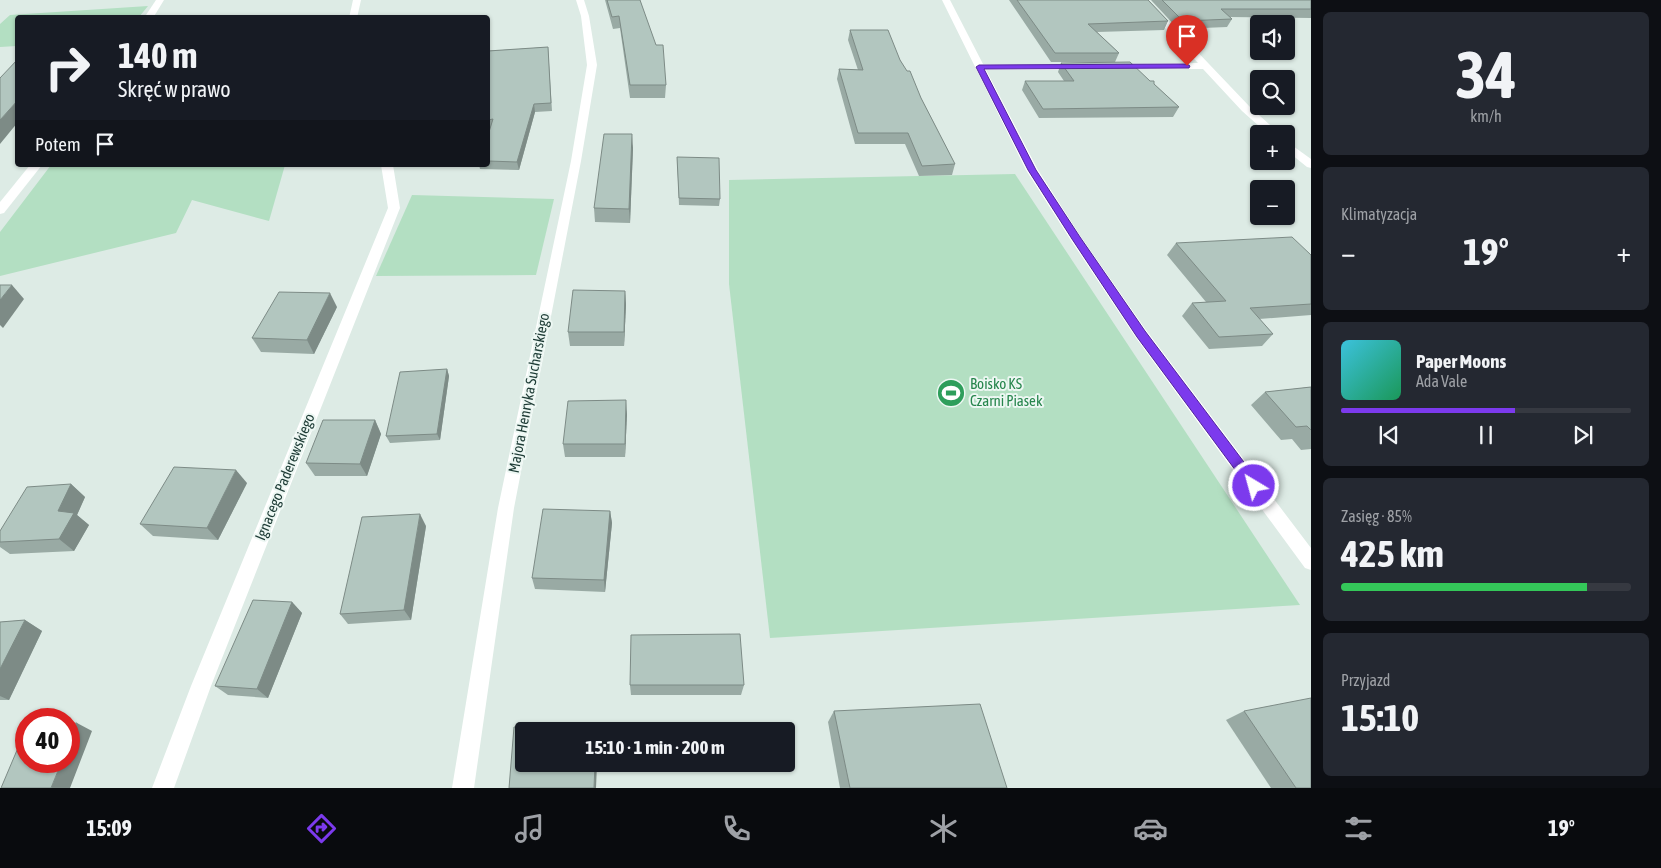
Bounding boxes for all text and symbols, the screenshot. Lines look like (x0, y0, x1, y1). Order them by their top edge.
pin (1166, 15, 1208, 66)
map controls (1250, 15, 1295, 225)
button: sound (1250, 15, 1295, 60)
icon: arrive (1173, 22, 1201, 50)
icon: right (35, 35, 100, 100)
text: 140 m (118, 35, 197, 75)
text: 34 (1455, 37, 1517, 112)
button: search (1250, 70, 1295, 115)
text: Skręć w prawo (118, 76, 231, 102)
text: km/h (1470, 107, 1502, 125)
button: + (1250, 125, 1295, 170)
icon: arrive (91, 130, 119, 158)
text: Potem (35, 133, 81, 155)
button: − (1250, 180, 1295, 225)
text: Klimatyzacja (1341, 205, 1417, 223)
text: 19° (1463, 230, 1509, 273)
text: − (1341, 236, 1356, 268)
text: + (1616, 236, 1631, 268)
street label: Majora Henryka Sucharskiego (505, 312, 552, 474)
text: Paper Moons (1416, 350, 1506, 372)
text: Ada Vale (1416, 372, 1467, 390)
place label: Boisko KS Czarni Piasek (970, 375, 1043, 409)
sports icon: Boisko KS Czarni Piasek (936, 378, 966, 408)
street label: Ignacego Paderewskiego (251, 411, 318, 543)
icon: previous (1375, 421, 1403, 449)
icon: pause (1472, 421, 1500, 449)
icon: next (1569, 421, 1597, 449)
position arrow (1227, 459, 1279, 511)
text: Zasięg · 85% (1341, 507, 1412, 525)
text: 425 km (1341, 532, 1444, 575)
text: Przyjazd (1341, 671, 1390, 689)
text: 15:10 (1341, 696, 1419, 739)
speed limit sign: 40 (15, 708, 80, 773)
text: 15:10 · 1 min · 200 m (585, 736, 725, 758)
icon: directions (304, 811, 339, 846)
icon: music (512, 811, 547, 846)
icon: phone (719, 811, 754, 846)
icon: climate (926, 811, 961, 846)
icon: car (1133, 811, 1168, 846)
icon: filters (1341, 811, 1376, 846)
text: 15:09 (86, 815, 132, 841)
text: 19° (1548, 815, 1575, 841)

